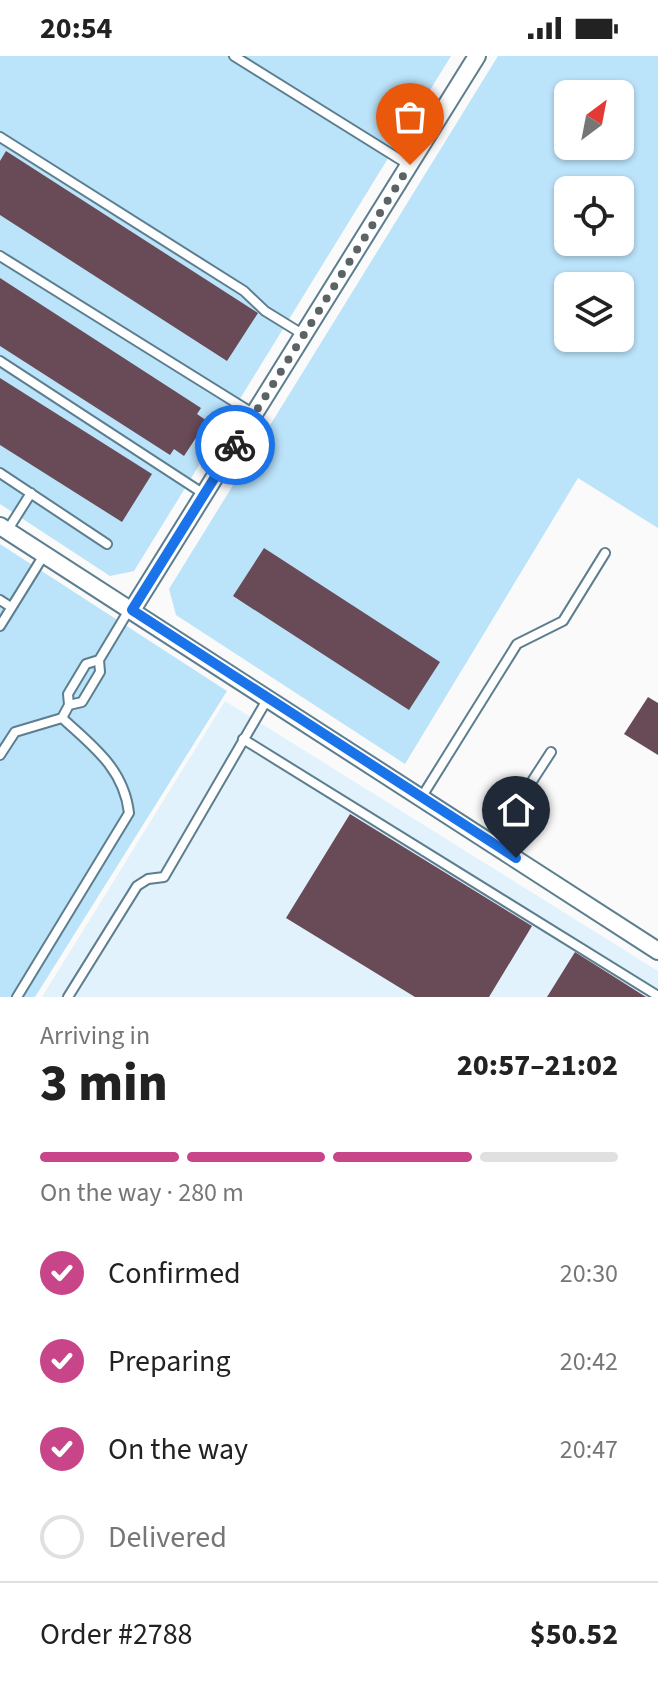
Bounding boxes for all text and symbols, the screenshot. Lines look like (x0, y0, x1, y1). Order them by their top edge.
text: 20:54 (40, 7, 112, 50)
north arrow (554, 80, 634, 160)
map controls (554, 80, 634, 352)
pin (376, 83, 444, 165)
icon: bag (388, 95, 432, 139)
button: locate (554, 176, 634, 256)
button: layers (554, 272, 634, 352)
courier (195, 405, 275, 485)
icon: bike (213, 423, 257, 467)
pin (482, 776, 550, 858)
icon: home (494, 788, 538, 832)
text: Arriving in (40, 1017, 150, 1054)
text: 20:57–21:02 (457, 1044, 618, 1087)
text: 3 min (40, 1047, 168, 1121)
text: On the way · 280 m (40, 1174, 244, 1211)
icon: check (40, 1251, 84, 1295)
text: Confirmed (108, 1252, 241, 1295)
text: 20:30 (560, 1255, 618, 1292)
icon: check (40, 1339, 84, 1383)
text: Preparing (108, 1340, 231, 1383)
text: 20:42 (560, 1343, 618, 1380)
icon: check (40, 1427, 84, 1471)
text: On the way (108, 1428, 248, 1471)
text: 20:47 (560, 1431, 618, 1468)
text: Delivered (108, 1516, 227, 1559)
text: Order #2788 (40, 1613, 193, 1656)
text: $50.52 (530, 1613, 618, 1656)

